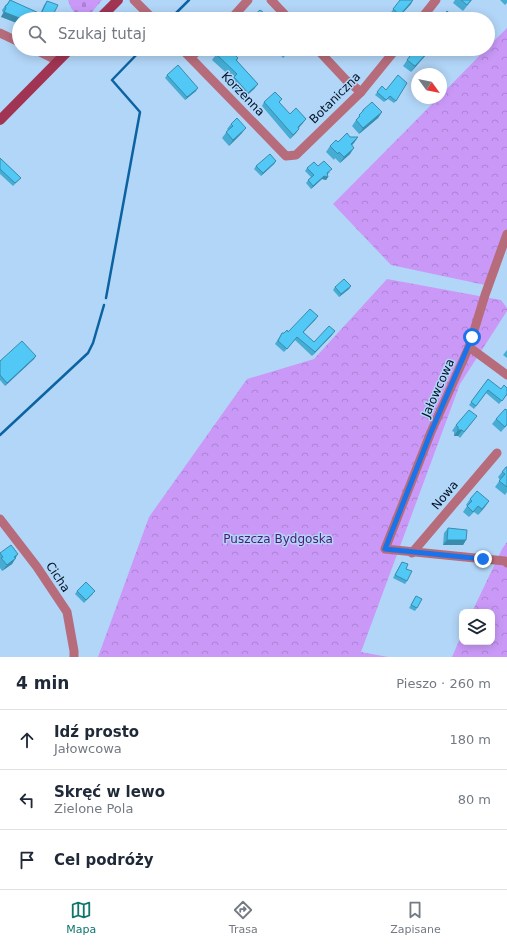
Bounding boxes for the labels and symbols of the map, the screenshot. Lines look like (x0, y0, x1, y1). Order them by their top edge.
north arrow (411, 68, 447, 104)
street label: Korzenna (219, 69, 267, 119)
street label: Botaniczna (307, 70, 363, 126)
route start (463, 328, 481, 346)
street label: Jałowcowa (418, 357, 457, 420)
street label: Nowa (429, 478, 461, 512)
park label: Puszcza Bydgoska (223, 532, 333, 546)
route end (474, 550, 492, 568)
street label: Cicha (43, 559, 73, 595)

